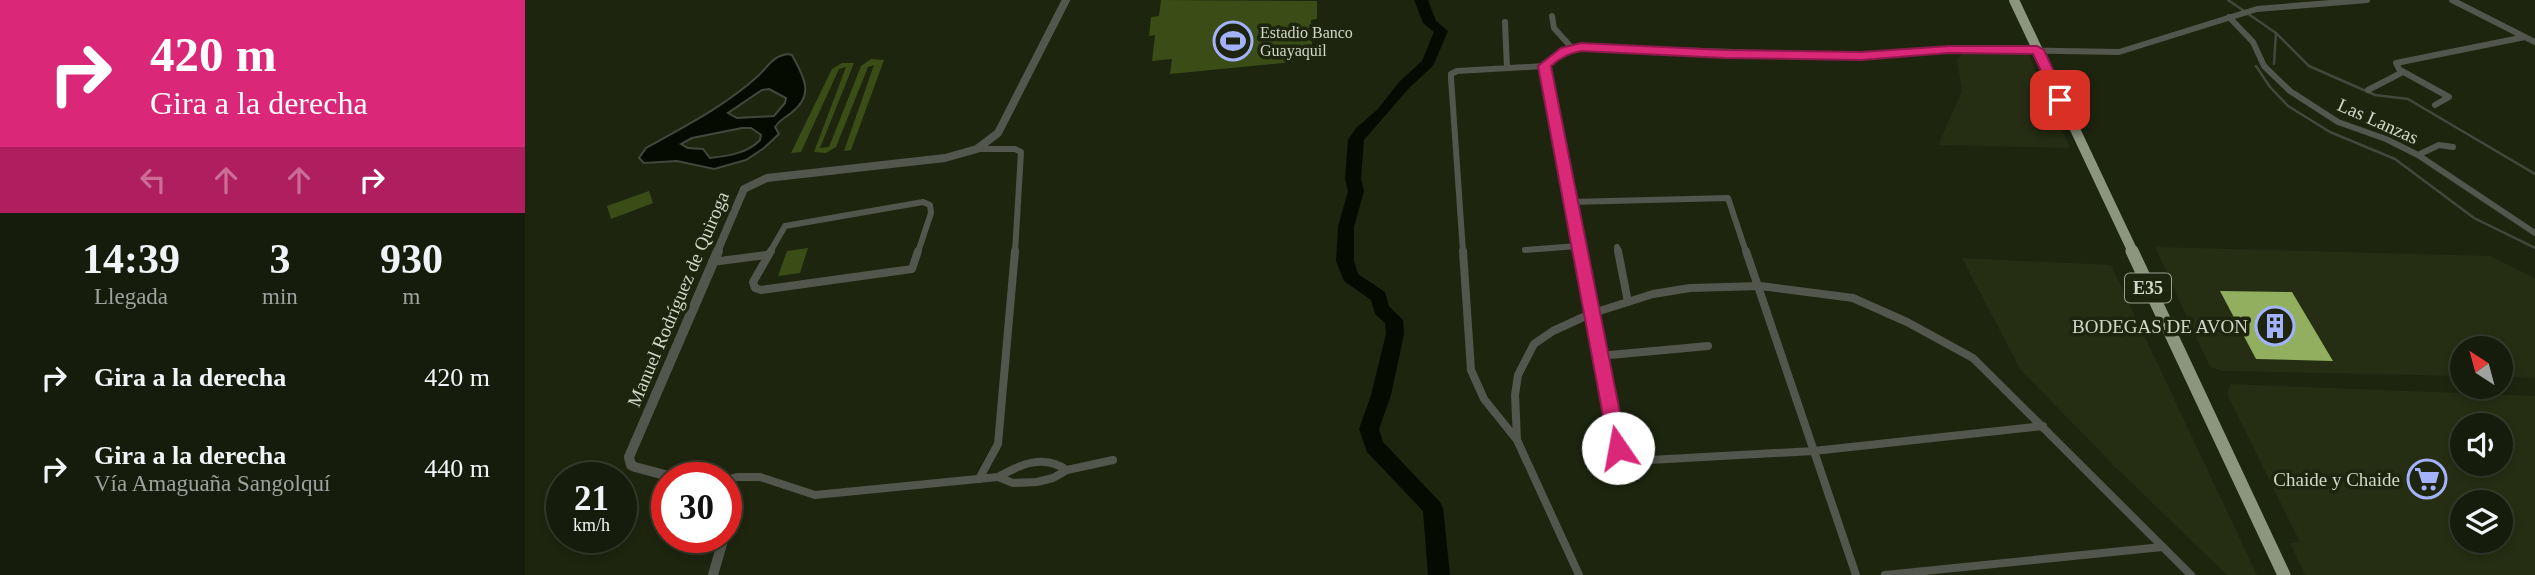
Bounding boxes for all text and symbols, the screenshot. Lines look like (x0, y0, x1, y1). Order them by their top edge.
sports icon: Estadio Banco Guayaquil (1212, 20, 1254, 62)
place label: Estadio Banco Guayaquil (1260, 24, 1353, 60)
text: 420 m (150, 27, 277, 82)
icon: right (35, 28, 126, 119)
pin (2030, 70, 2090, 130)
icon: arrive (2041, 81, 2079, 119)
text: Gira a la derecha (150, 85, 368, 121)
street label: Las Lanzas (2334, 94, 2422, 148)
icon: left (134, 161, 172, 199)
icon: ahead (207, 161, 245, 199)
icon: ahead (280, 161, 318, 199)
icon: right (353, 161, 391, 199)
street label: Manuel Rodríguez de Quiroga (623, 188, 733, 410)
text: 14:39 (82, 236, 180, 282)
text: 3 (269, 236, 290, 282)
text: 930 (380, 236, 443, 282)
road number: E35 (2125, 274, 2171, 302)
text: Llegada (94, 284, 168, 309)
text: min (262, 284, 298, 309)
text: m (402, 284, 420, 309)
building icon: BODEGAS DE AVON (2254, 305, 2296, 347)
place label: BODEGAS DE AVON (2072, 316, 2248, 337)
north arrow (2450, 336, 2513, 399)
map controls (2450, 336, 2513, 553)
icon: right (35, 359, 73, 397)
text: Gira a la derecha (94, 363, 286, 392)
text: 420 m (424, 363, 490, 392)
position arrow (1581, 411, 1655, 485)
button: sound (2450, 413, 2513, 476)
text: Gira a la derecha (94, 441, 286, 470)
icon: right (35, 450, 73, 488)
text: 440 m (424, 454, 490, 483)
supermarket icon: Chaide y Chaide (2406, 458, 2448, 500)
speed limit sign: 30 (651, 462, 742, 553)
place label: Chaide y Chaide (2273, 469, 2400, 490)
text: Vía Amaguaña Sangolquí (94, 471, 330, 496)
text: 21 (574, 479, 609, 518)
button: layers (2450, 490, 2513, 553)
text: km/h (573, 515, 610, 535)

